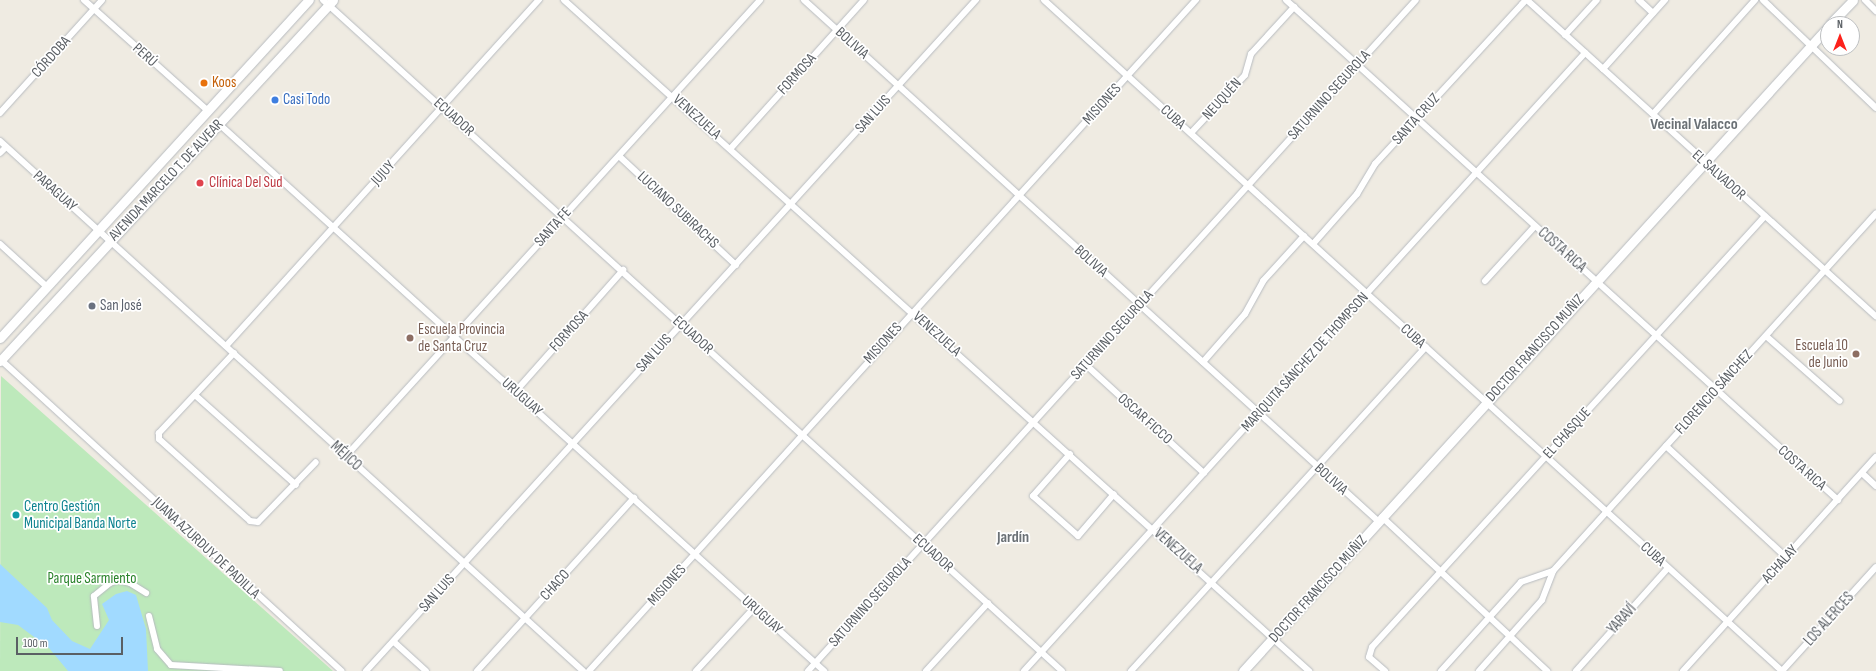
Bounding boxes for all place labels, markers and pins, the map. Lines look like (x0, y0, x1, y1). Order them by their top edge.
place label: Koos (212, 74, 236, 92)
marker: Koos (199, 78, 209, 88)
place label: Casi Todo (283, 91, 330, 109)
marker: Casi Todo (270, 95, 280, 105)
place label: Clínica Del Sud (209, 174, 283, 192)
marker: Clínica Del Sud (194, 177, 206, 189)
place label: San José (100, 297, 142, 315)
marker: San José (87, 301, 97, 311)
place label: Escuela Provincia de Santa Cruz (418, 320, 505, 355)
marker: Escuela Provincia de Santa Cruz (405, 333, 415, 343)
place label: Escuela 10 de Junio (1795, 336, 1848, 371)
marker: Escuela 10 de Junio (1851, 349, 1861, 359)
place label: Centro Gestión Municipal Banda Norte (24, 497, 136, 532)
marker: Centro Gestión Municipal Banda Norte (11, 510, 21, 520)

